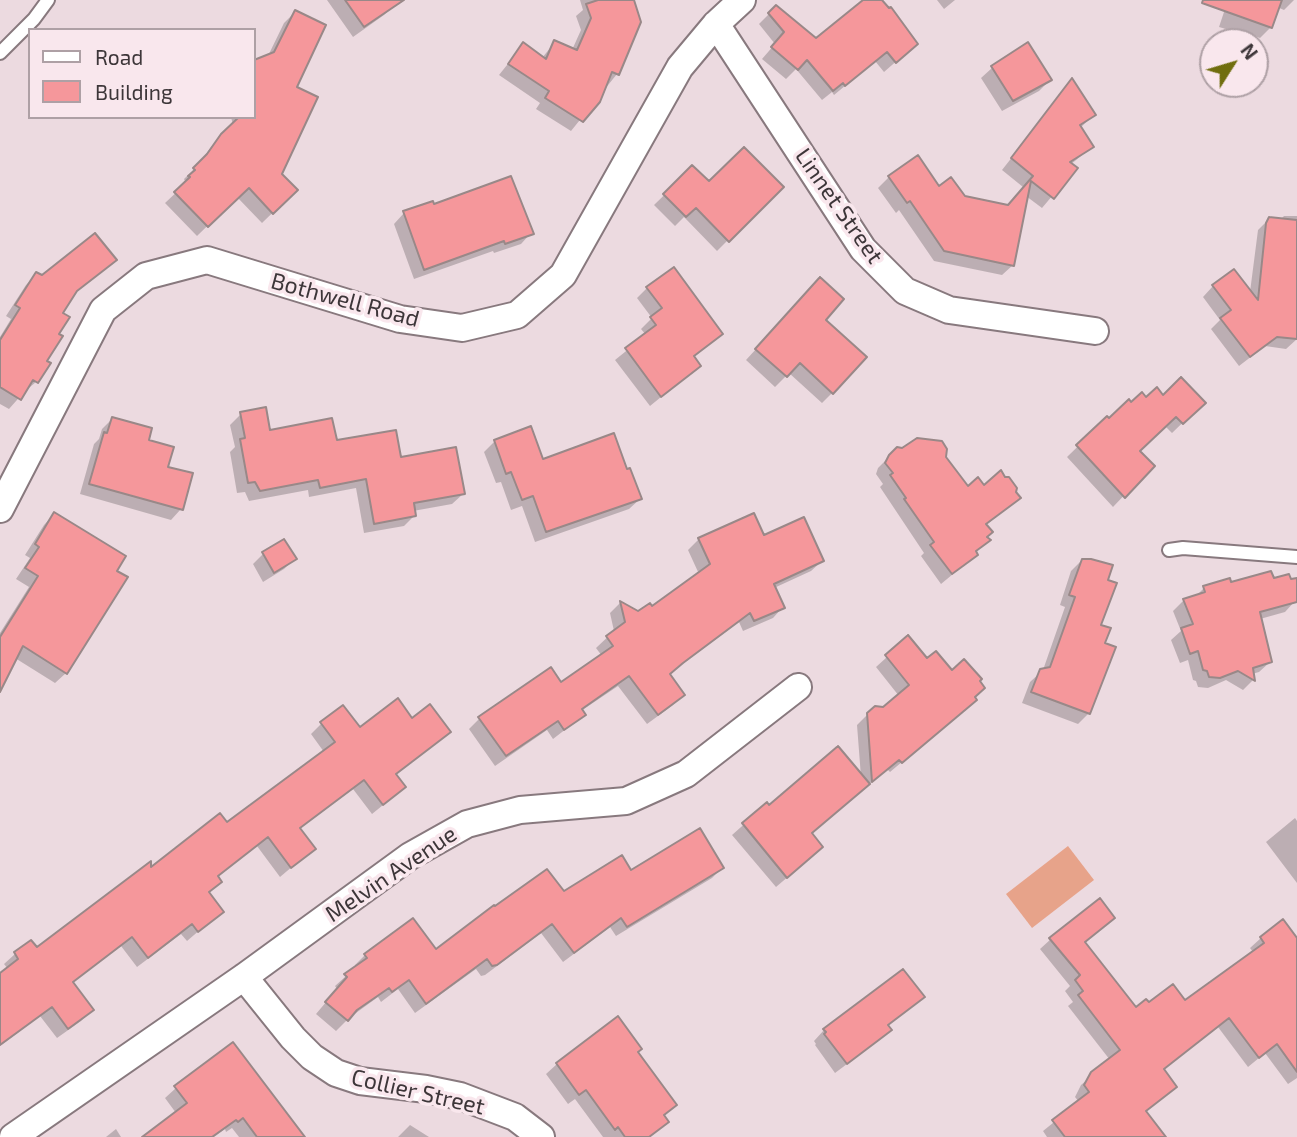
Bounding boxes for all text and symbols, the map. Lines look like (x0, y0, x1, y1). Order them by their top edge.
legend (28, 28, 256, 119)
north arrow (1199, 28, 1269, 98)
text: N (1236, 39, 1263, 64)
text: Road (95, 44, 143, 69)
text: Building (95, 79, 173, 104)
street label: Linnet Street (789, 143, 889, 269)
street label: Bothwell Road (268, 267, 422, 333)
street label: Melvin Avenue (320, 820, 462, 928)
street label: Collier Street (349, 1063, 487, 1121)

